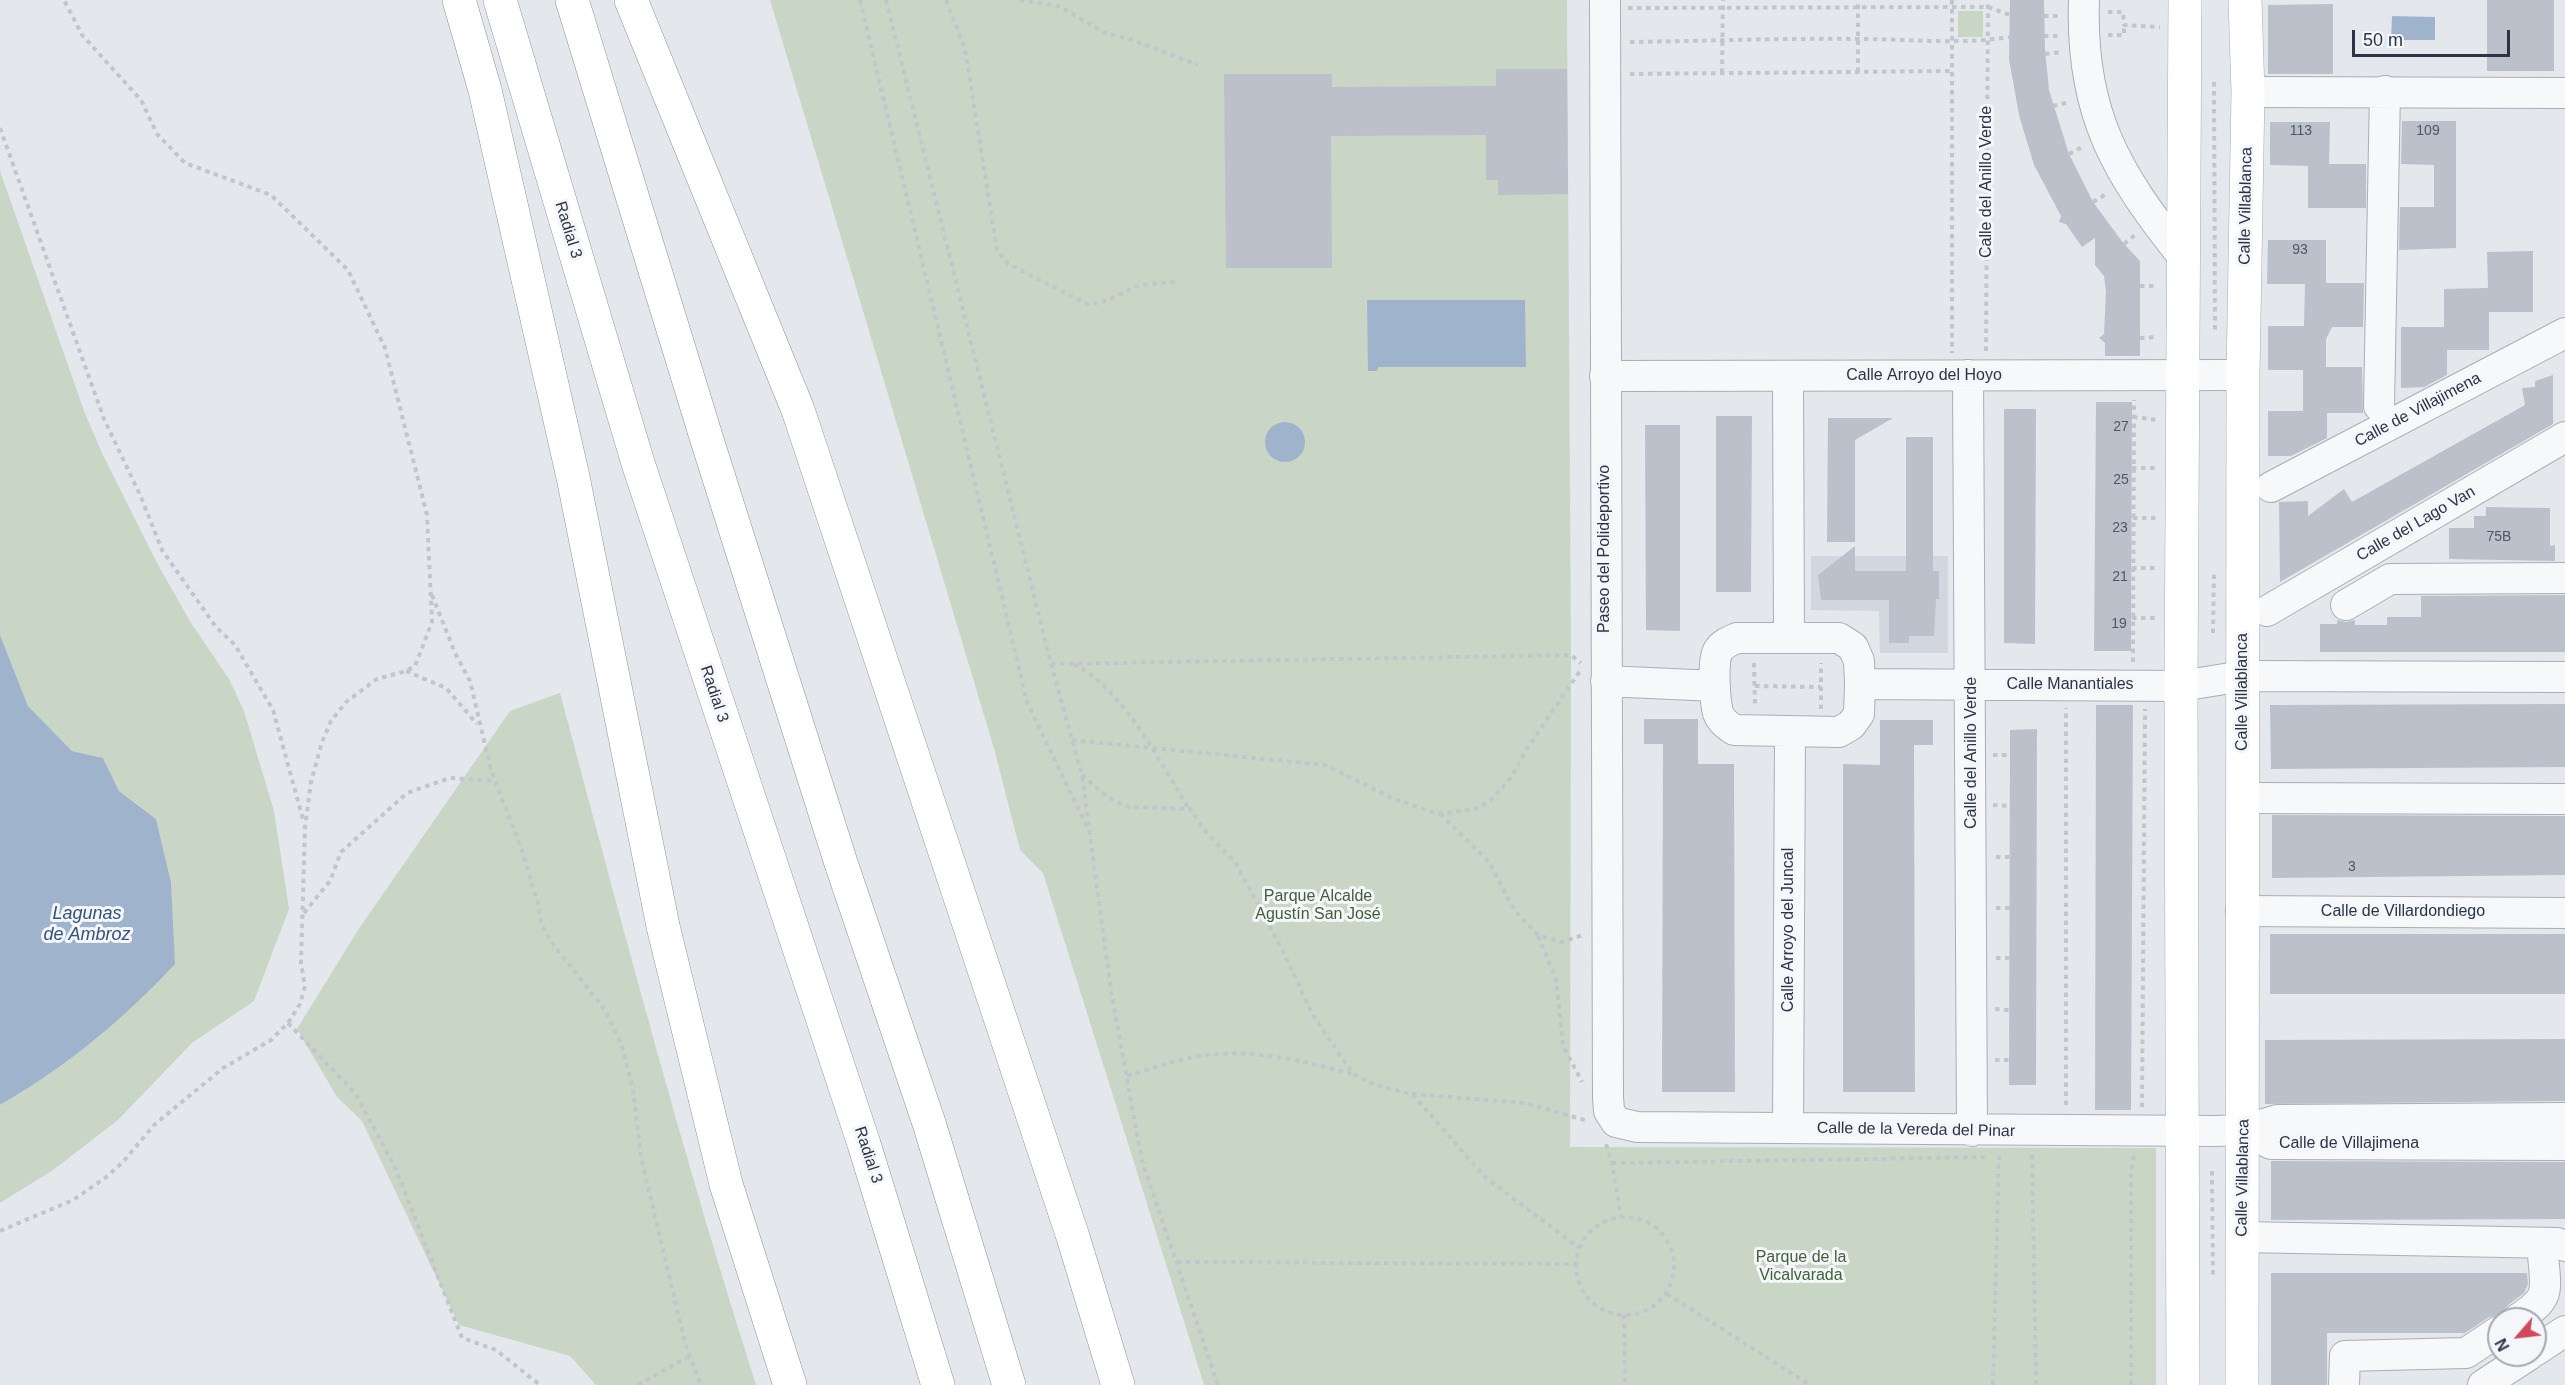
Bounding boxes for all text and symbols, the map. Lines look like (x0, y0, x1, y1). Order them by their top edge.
scale bar (2355, 18, 2512, 56)
text: 50 m (2363, 30, 2403, 50)
street label: Calle del Anillo Verde (1977, 106, 1997, 258)
house number: 113 (2290, 123, 2312, 139)
house number: 109 (2416, 123, 2440, 139)
street label: Calle Villablanca (2235, 147, 2257, 265)
street label: Radial 3 (550, 199, 586, 261)
house number: 93 (2292, 242, 2308, 258)
street label: Calle Arroyo del Hoyo (1846, 366, 2002, 386)
street label: Calle de Villajimena (2352, 369, 2484, 451)
house number: 27 (2113, 419, 2129, 435)
street label: Paseo del Polideportivo (1595, 465, 1615, 633)
house number: 25 (2113, 472, 2129, 488)
street label: Calle del Lago Van (2353, 482, 2479, 566)
house number: 23 (2112, 520, 2128, 536)
house number: 75B (2487, 529, 2511, 545)
house number: 21 (2112, 569, 2128, 585)
house number: 19 (2111, 616, 2127, 632)
street label: Calle Villablanca (2233, 633, 2253, 751)
street label: Radial 3 (696, 663, 732, 725)
street label: Calle Manantiales (2006, 675, 2134, 695)
street label: Calle del Anillo Verde (1962, 677, 1982, 829)
street label: Calle Arroyo del Juncal (1779, 848, 1799, 1012)
house number: 3 (2348, 859, 2356, 875)
park label: Parque Alcalde Agustín San José (1255, 887, 1381, 925)
street label: Calle de Villardondiego (2321, 902, 2485, 922)
water label: Lagunas de Ambroz (43, 903, 131, 946)
street label: Calle de la Vereda del Pinar (1817, 1119, 2015, 1141)
street label: Calle Villablanca (2232, 1119, 2254, 1237)
street label: Radial 3 (850, 1124, 886, 1186)
street label: Calle de Villajimena (2279, 1134, 2419, 1154)
park label: Parque de la Vicalvarada (1756, 1248, 1846, 1286)
north arrow (2487, 1307, 2547, 1367)
text: N (2492, 1336, 2513, 1354)

